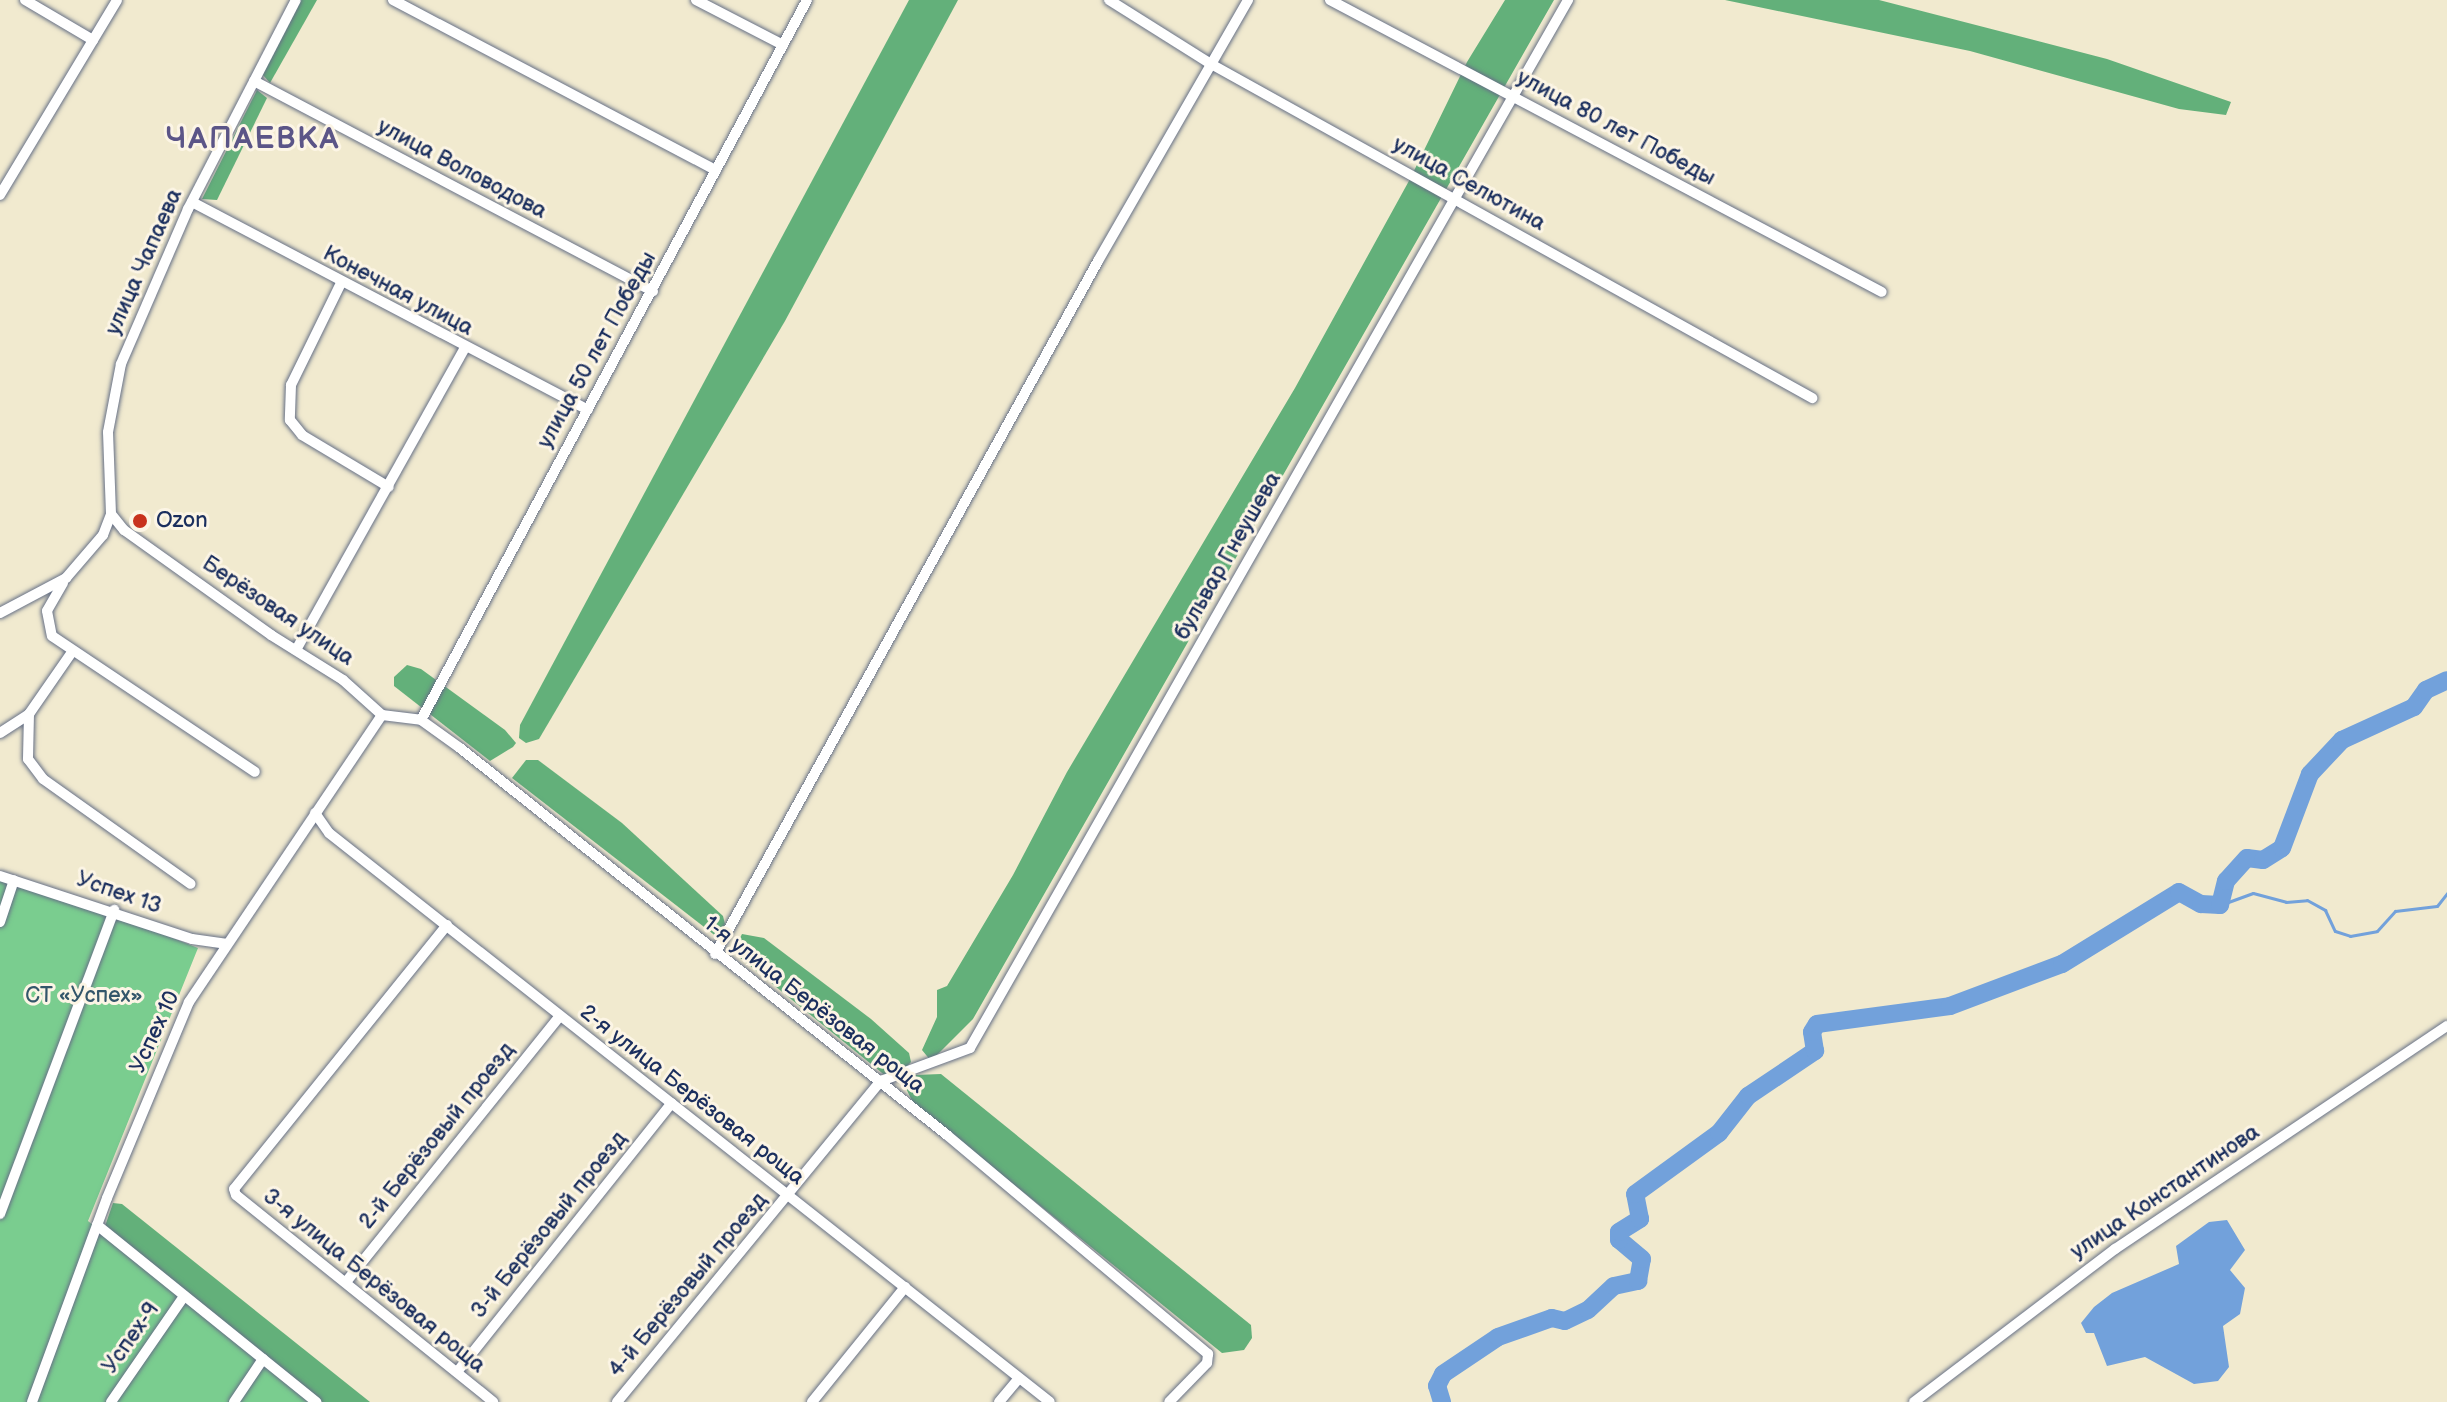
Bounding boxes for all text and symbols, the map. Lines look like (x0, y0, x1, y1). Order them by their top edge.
street label: улица 80 лет Победы (1512, 64, 1720, 192)
street label: улица Воловодова (373, 113, 551, 225)
district label: ЧАПАЕВКА (166, 121, 340, 157)
street label: улица Селютина (1388, 131, 1550, 237)
street label: улица Чапаева (100, 185, 188, 339)
street label: Конечная улица (318, 240, 478, 342)
street label: улица 50 лет Победы (532, 247, 662, 453)
street label: бульвар Гнеушева (1169, 467, 1287, 645)
place label: Ozon (156, 508, 208, 534)
marker: Ozon (131, 512, 149, 530)
street label: Берёзовая улица (197, 550, 359, 672)
street label: Успех 13 (73, 866, 165, 920)
street label: 1-я улица Берёзовая роща (698, 910, 930, 1100)
park label: СТ «Успех» (25, 983, 143, 1009)
street label: Успех 10 (125, 987, 185, 1077)
street label: 2-я улица Берёзовая роща (574, 999, 810, 1191)
street label: 2-й Берёзовый проезд (354, 1037, 520, 1235)
street label: улица Константинова (2066, 1119, 2264, 1265)
street label: 3-й Берёзовый проезд (465, 1126, 633, 1324)
street label: 3-я улица Берёзовая роща (258, 1183, 490, 1379)
street label: 4-й Берёзовый проезд (603, 1187, 773, 1383)
street label: Успех-9 (97, 1297, 165, 1379)

